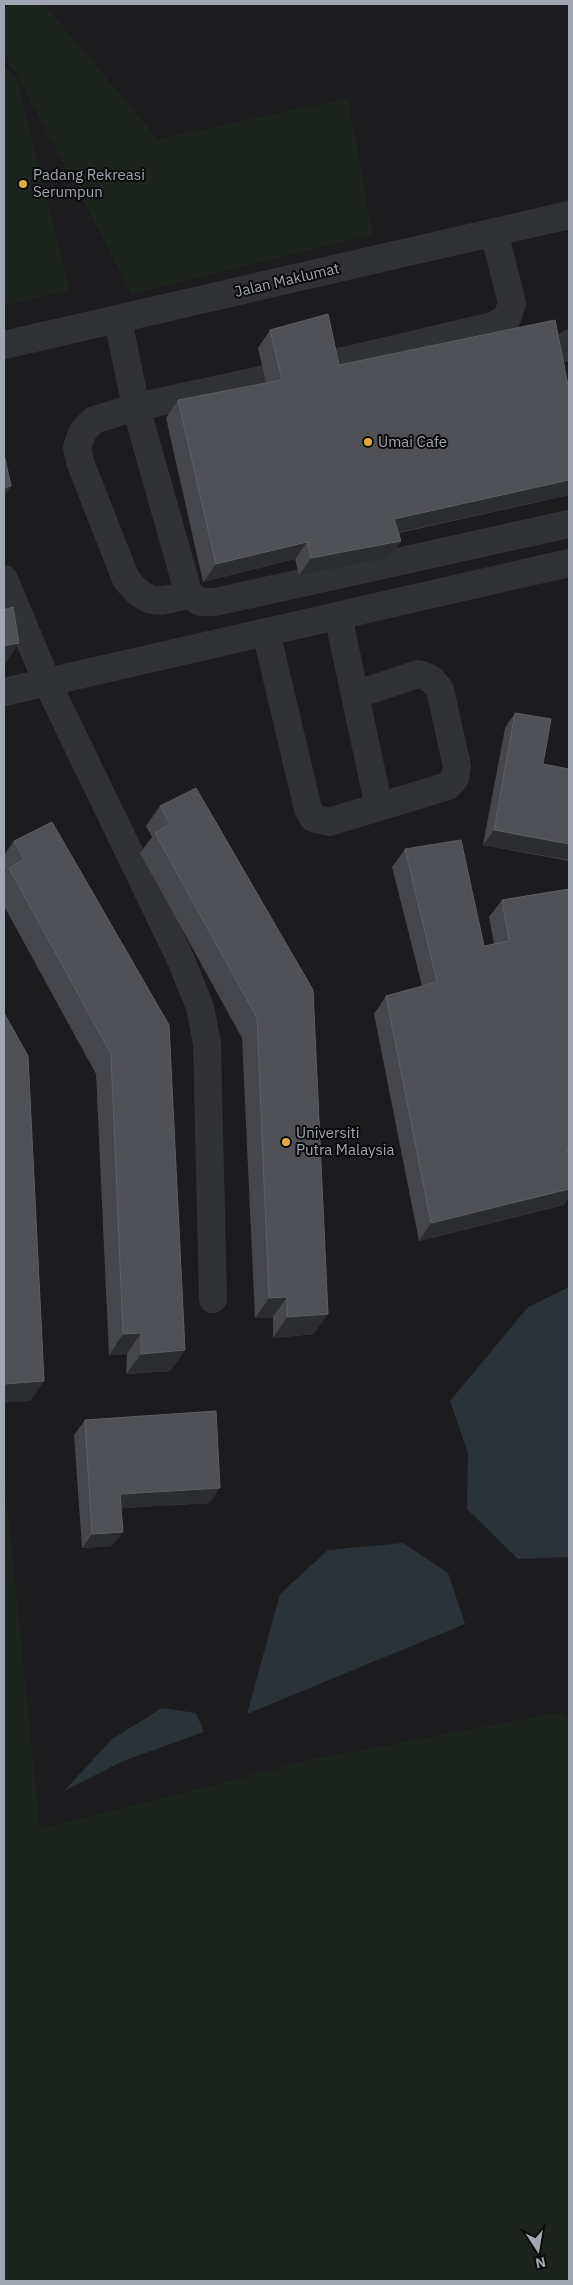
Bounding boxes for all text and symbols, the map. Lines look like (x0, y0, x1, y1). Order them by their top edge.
place label: Padang Rekreasi Serumpun (33, 165, 145, 201)
marker: Padang Rekreasi Serumpun (17, 178, 29, 190)
street label: Jalan Maklumat (233, 258, 341, 301)
place label: Umai Cafe (378, 432, 447, 451)
marker: Umai Cafe (362, 436, 374, 448)
place label: Universiti Putra Malaysia (296, 1123, 395, 1159)
marker: Universiti Putra Malaysia (280, 1136, 292, 1148)
north arrow (513, 2225, 563, 2275)
text: N (534, 2253, 548, 2273)

